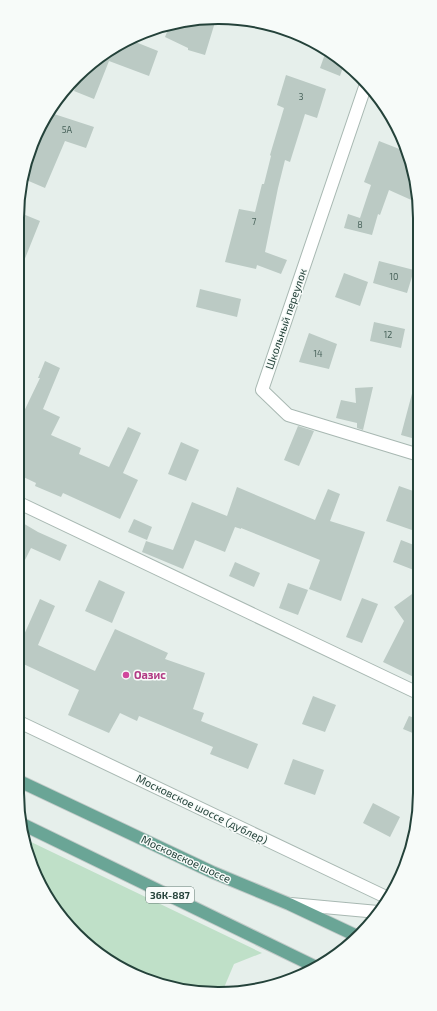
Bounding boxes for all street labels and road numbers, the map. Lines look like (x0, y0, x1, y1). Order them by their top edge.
street label: Школьный переулок (262, 267, 310, 371)
street label: Московское шоссе (дублер) (134, 771, 270, 847)
street label: Московское шоссе (139, 832, 233, 885)
road number: 36К-887 (146, 887, 194, 903)

